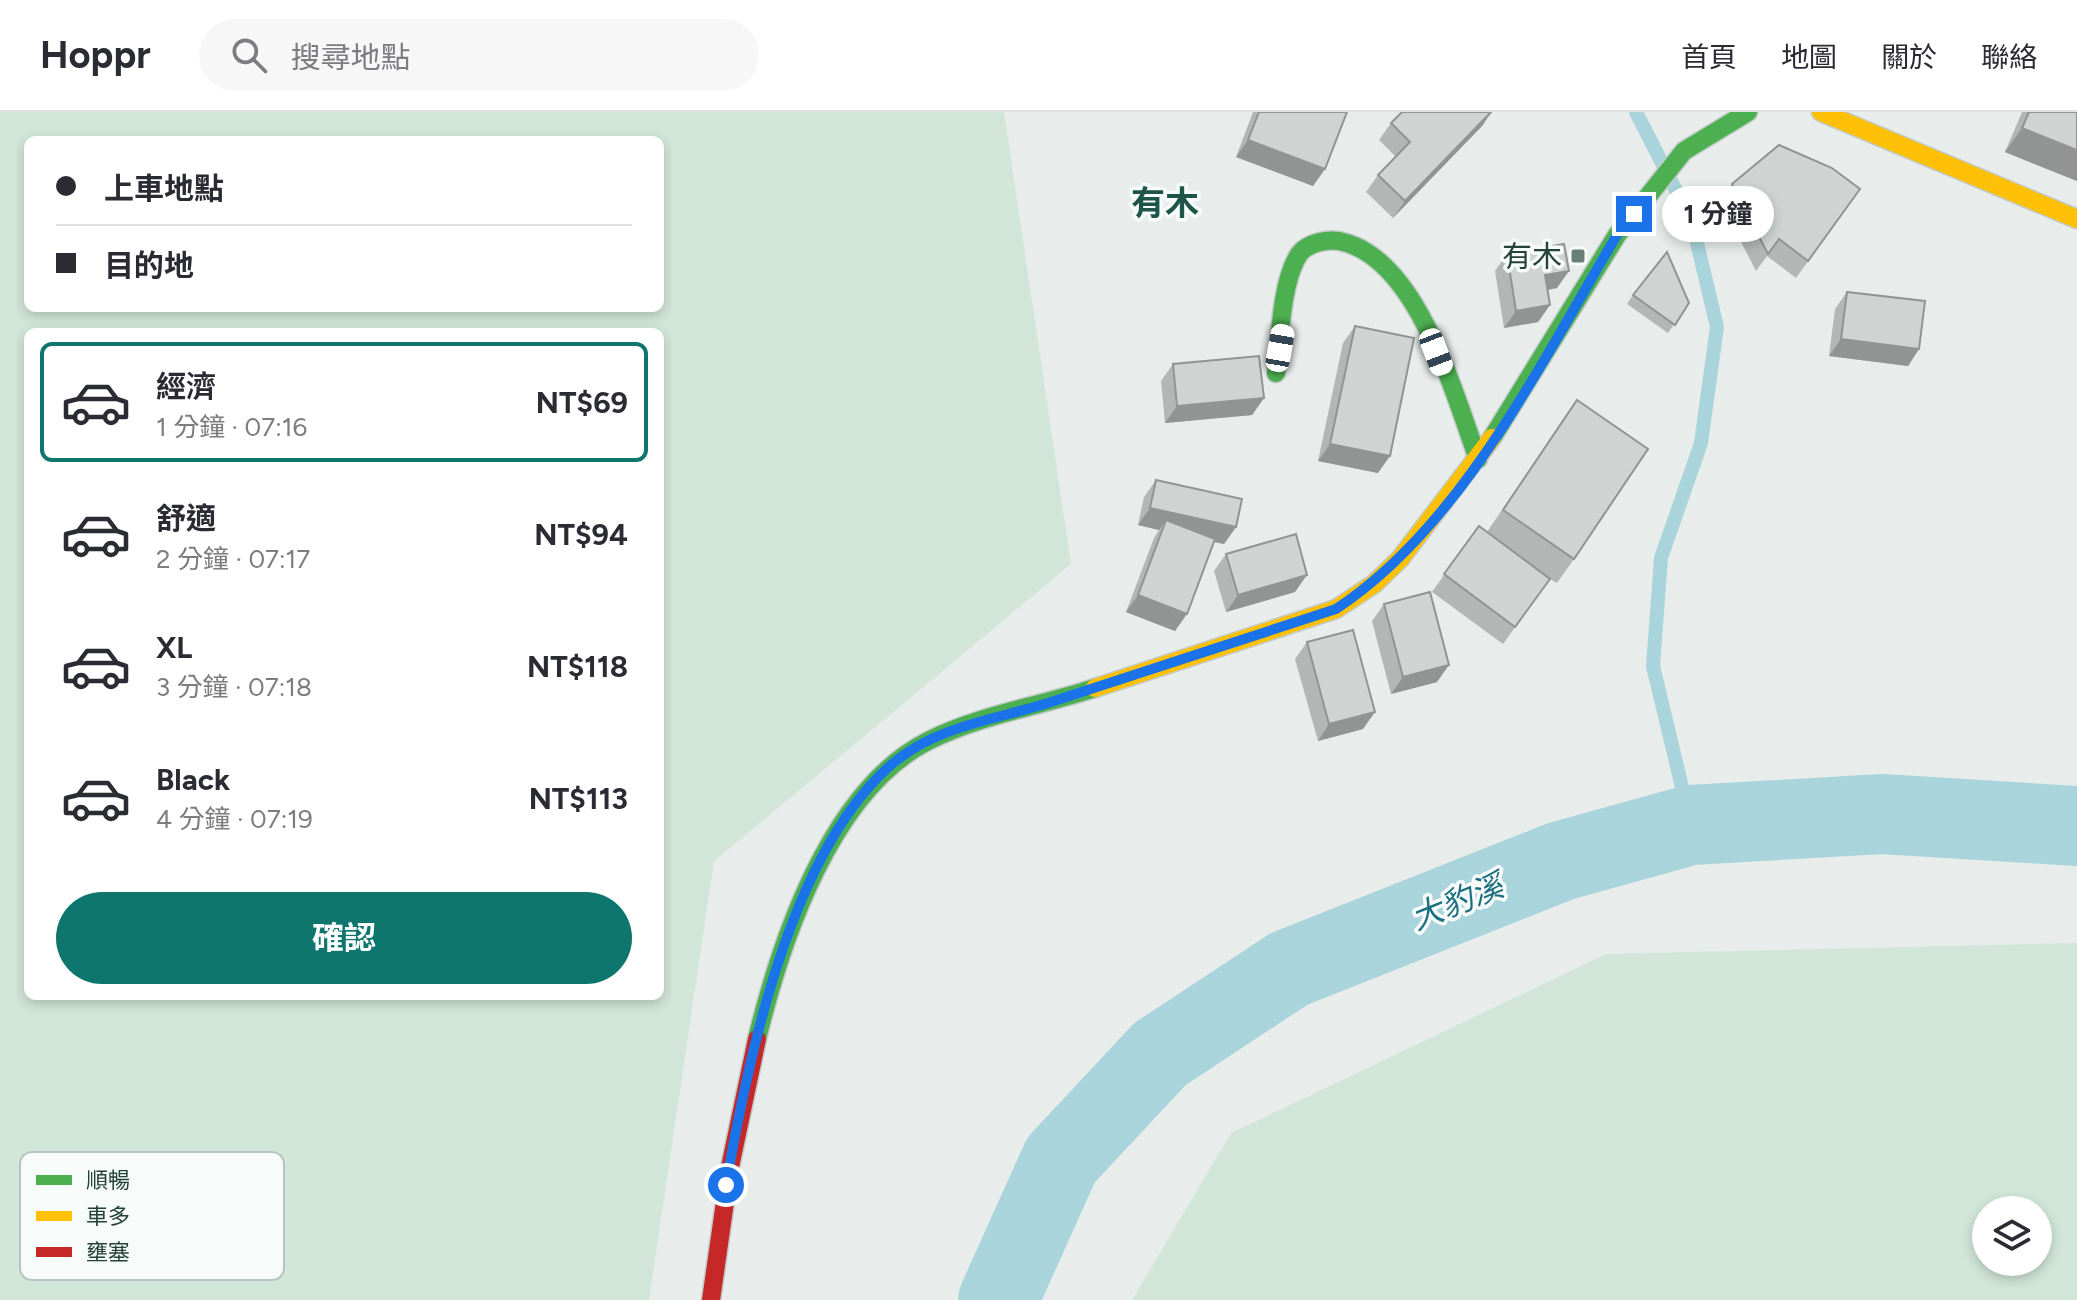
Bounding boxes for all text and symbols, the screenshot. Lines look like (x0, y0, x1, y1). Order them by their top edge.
search box (199, 19, 759, 91)
text: Hoppr (40, 32, 151, 78)
icon: search (227, 33, 271, 77)
text: 搜尋地點 (291, 39, 411, 76)
text: 首頁 (1681, 40, 1737, 74)
text: 地圖 (1781, 40, 1837, 74)
text: 關於 (1881, 40, 1937, 74)
text: 聯絡 (1981, 40, 2037, 74)
text: 上車地點 (104, 170, 224, 207)
district label: 有木 (1131, 183, 1199, 224)
callout: 1 分鐘 (1662, 186, 1774, 242)
route end (1616, 196, 1652, 232)
text: 1 分鐘 (1683, 198, 1753, 230)
place label: 有木 (1502, 238, 1562, 275)
text: 目的地 (104, 247, 194, 284)
marker: 有木 (1569, 247, 1587, 265)
car (1264, 322, 1296, 374)
car (1416, 325, 1456, 379)
icon: car (60, 366, 132, 438)
text: 經濟 (156, 368, 216, 405)
text: NT$69 (536, 384, 628, 421)
text: 1 分鐘 · 07:16 (156, 411, 307, 443)
icon: car (60, 498, 132, 570)
text: 舒適 (156, 500, 216, 537)
text: NT$94 (534, 516, 628, 553)
text: 2 分鐘 · 07:17 (156, 543, 310, 575)
text: XL (156, 629, 192, 666)
icon: car (60, 630, 132, 702)
text: NT$118 (527, 648, 628, 685)
text: 3 分鐘 · 07:18 (156, 671, 312, 703)
text: Black (156, 761, 230, 798)
icon: car (60, 762, 132, 834)
text: NT$113 (529, 780, 628, 817)
text: 4 分鐘 · 07:19 (156, 803, 313, 835)
water label: 大豹溪 (1405, 865, 1512, 938)
button: 確認 (56, 892, 632, 984)
legend (20, 1152, 284, 1280)
text: 順暢 (86, 1167, 130, 1194)
route start (708, 1167, 744, 1203)
map controls (1972, 1196, 2052, 1276)
button: layers (1972, 1196, 2052, 1276)
text: 車多 (86, 1203, 130, 1230)
text: 壅塞 (86, 1239, 130, 1266)

